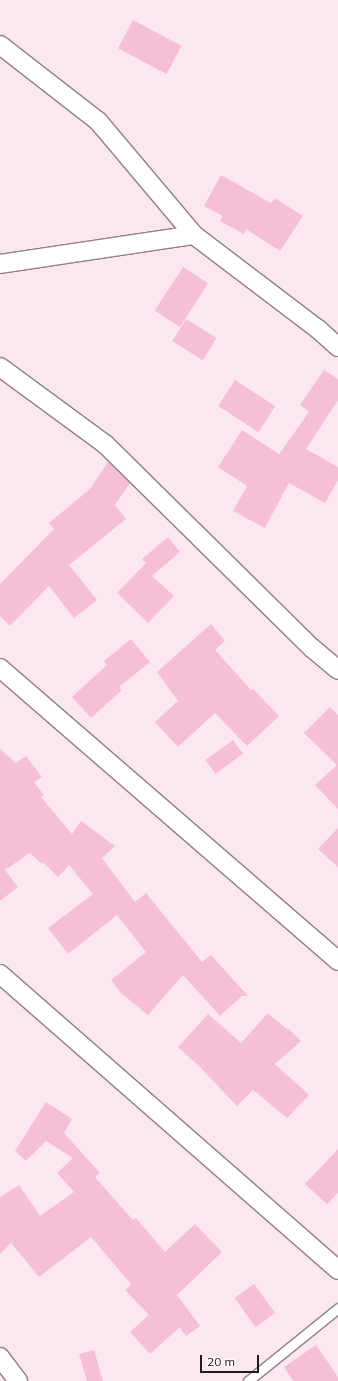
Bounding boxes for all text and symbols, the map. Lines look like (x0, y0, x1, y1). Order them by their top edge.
scale bar (202, 1347, 261, 1373)
text: 20 m (207, 1354, 235, 1369)

